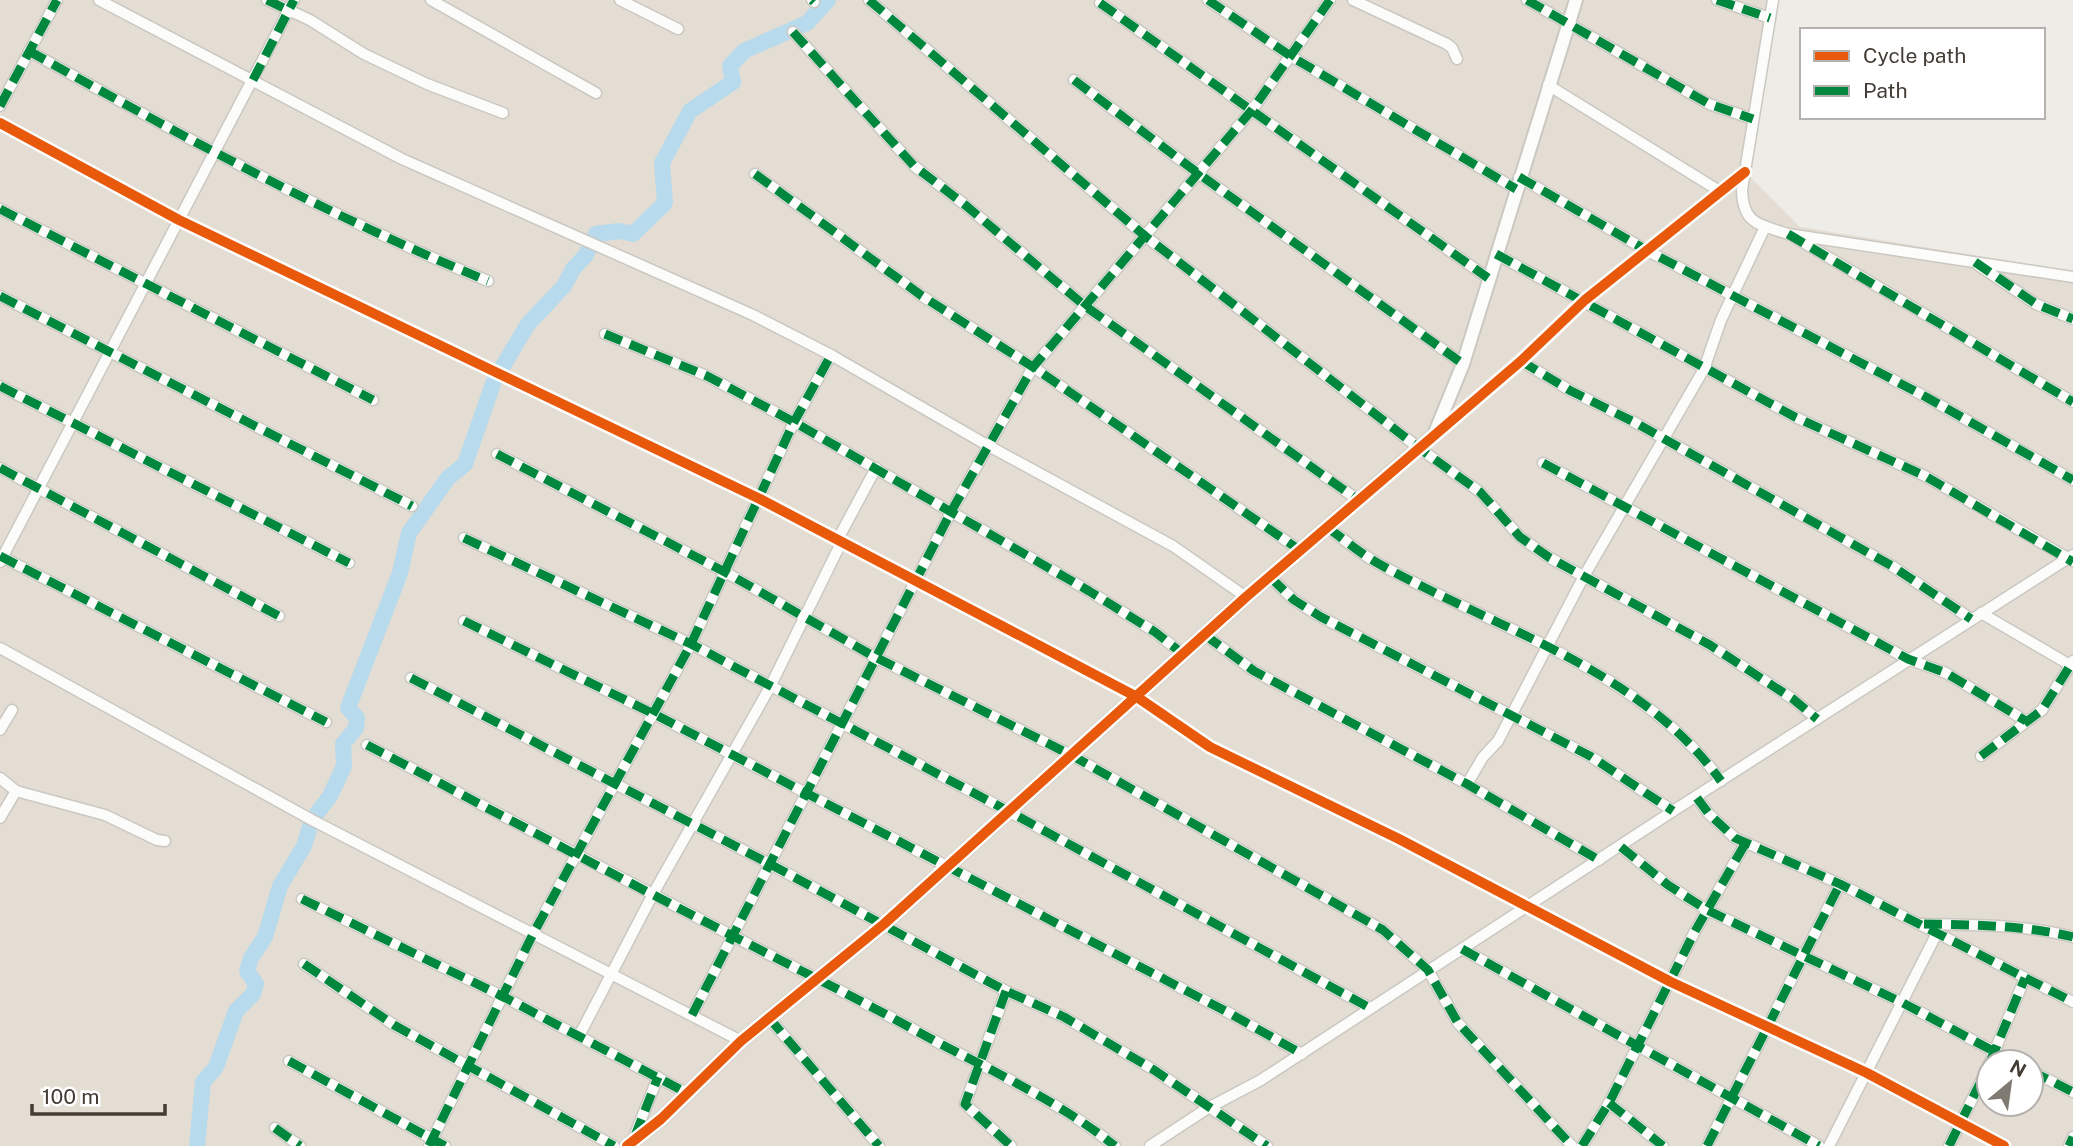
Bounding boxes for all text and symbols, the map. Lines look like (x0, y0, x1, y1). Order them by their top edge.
legend (1800, 28, 2045, 119)
text: Cycle path (1863, 43, 1966, 68)
text: Path (1863, 78, 1908, 103)
north arrow (1975, 1048, 2045, 1118)
text: N (2006, 1055, 2030, 1081)
scale bar (32, 1072, 164, 1116)
text: 100 m (42, 1084, 99, 1109)

